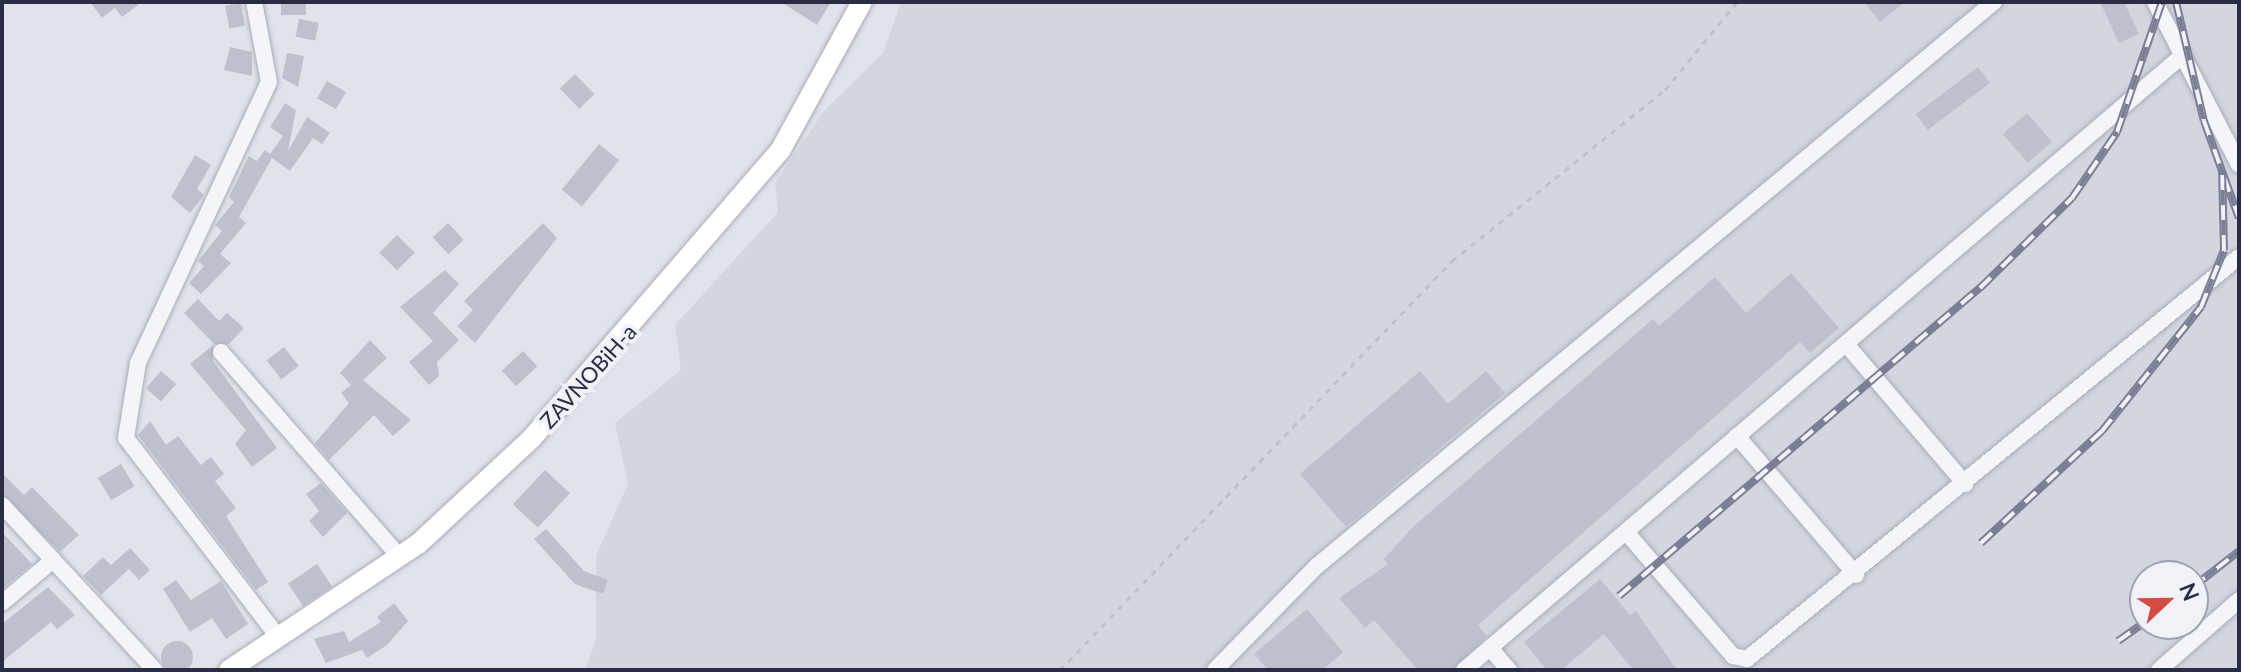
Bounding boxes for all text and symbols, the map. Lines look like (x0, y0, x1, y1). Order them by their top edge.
street label: ZAVNOBiH-a (534, 318, 642, 434)
north arrow (2129, 560, 2209, 640)
text: N (2174, 579, 2206, 604)

